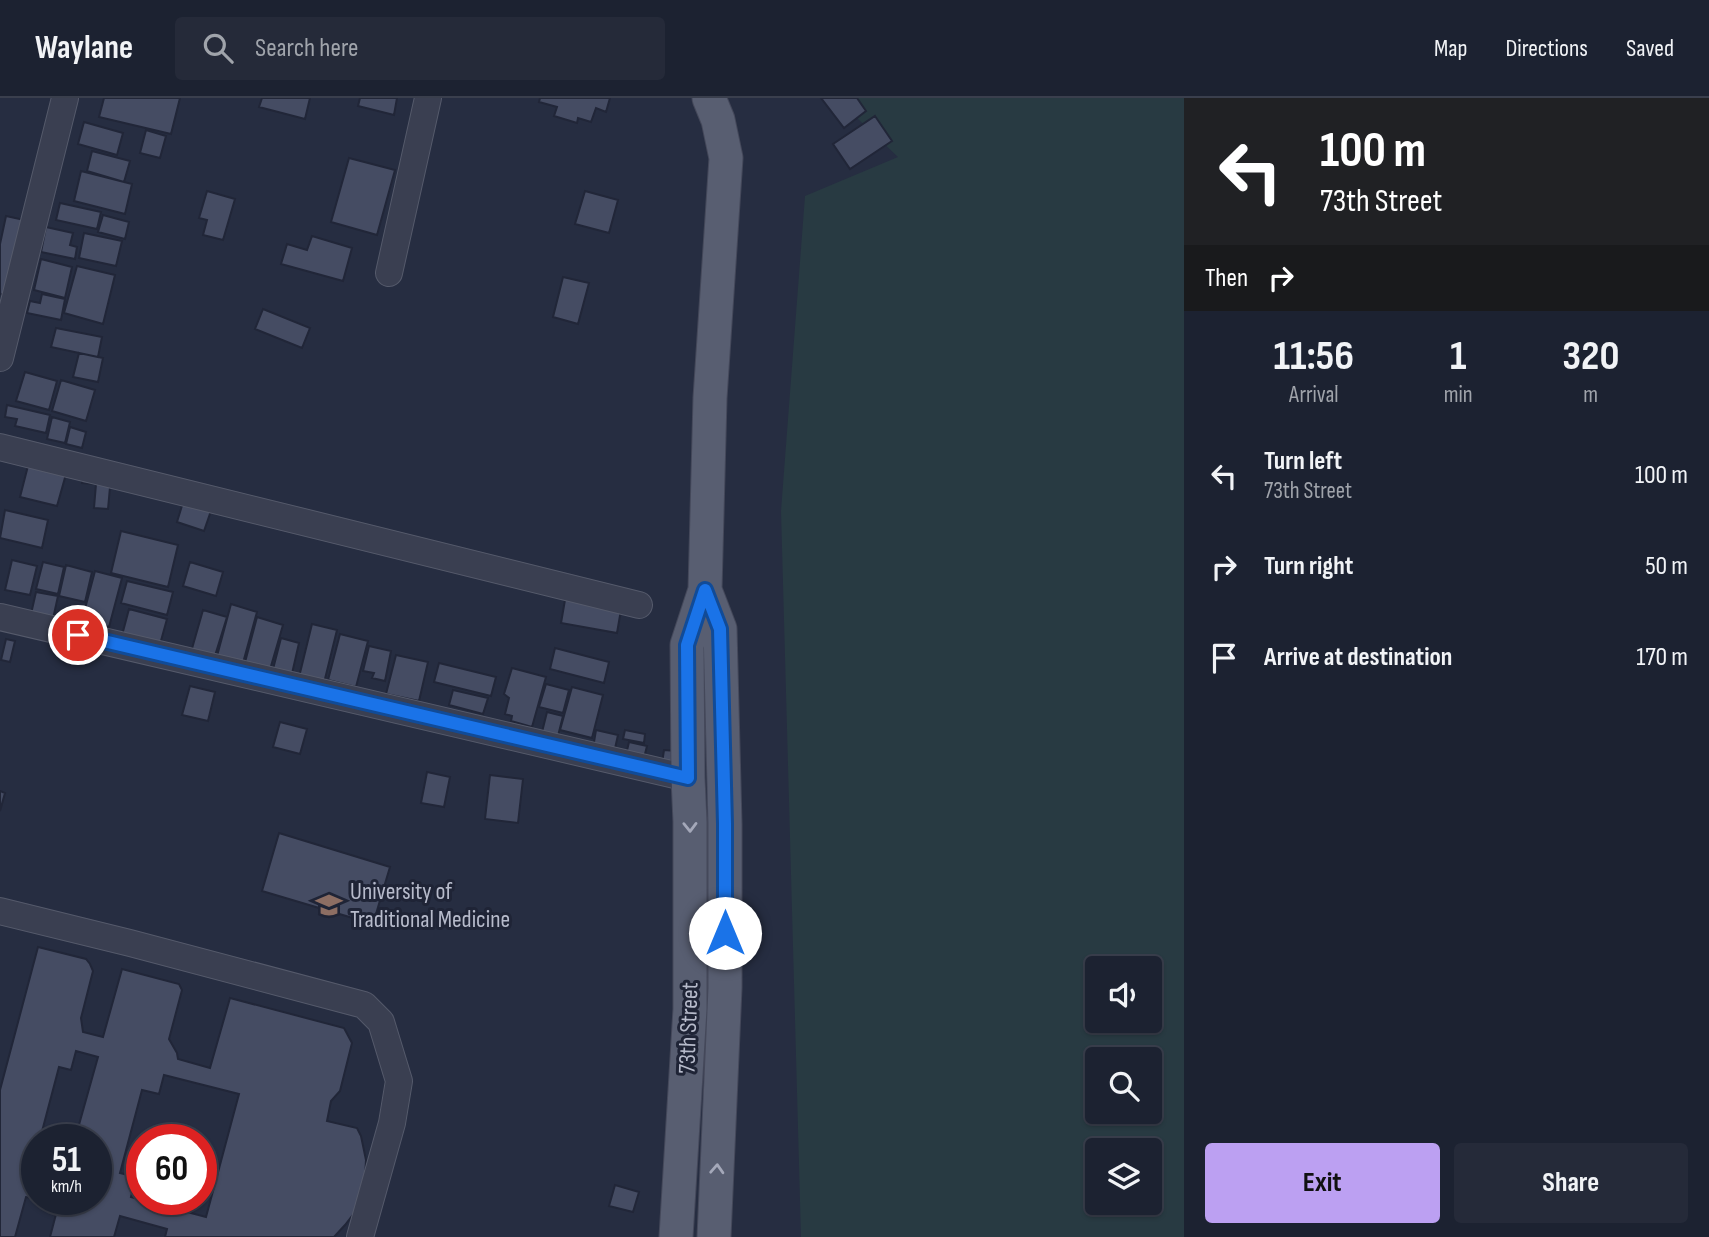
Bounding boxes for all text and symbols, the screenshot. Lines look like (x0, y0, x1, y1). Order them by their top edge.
search box (175, 17, 665, 80)
text: Waylane (35, 28, 133, 68)
icon: search (199, 29, 237, 67)
text: Search here (255, 33, 358, 64)
text: Map (1434, 34, 1467, 63)
text: Directions (1505, 34, 1588, 63)
text: Saved (1626, 34, 1674, 63)
text: 100 m (1320, 122, 1426, 181)
icon: left (1205, 126, 1296, 217)
text: 73th Street (1320, 182, 1442, 221)
icon: right (1262, 259, 1300, 297)
text: Then (1205, 263, 1248, 294)
text: 11:56 (1274, 331, 1354, 382)
text: 1 (1450, 331, 1466, 382)
text: 320 (1562, 331, 1619, 382)
text: Arrival (1289, 381, 1339, 409)
text: min (1444, 381, 1473, 409)
text: m (1583, 381, 1598, 409)
text: Turn left (1264, 446, 1342, 477)
icon: left (1205, 457, 1243, 495)
text: 100 m (1635, 460, 1688, 491)
text: 73th Street (1264, 477, 1352, 505)
icon: right (1205, 548, 1243, 586)
text: Turn right (1264, 551, 1353, 582)
text: 50 m (1645, 551, 1688, 582)
pin (48, 605, 108, 665)
icon: arrive (59, 616, 97, 654)
icon: arrive (1205, 639, 1243, 677)
text: Arrive at destination (1264, 642, 1452, 673)
text: 170 m (1636, 642, 1688, 673)
one-way arrow (682, 821, 697, 832)
place label: University of Traditional Medicine (350, 877, 510, 934)
school or university icon: University of Traditional Medicine (314, 890, 344, 920)
position arrow (688, 896, 762, 970)
map controls (1085, 956, 1162, 1215)
button: sound (1085, 956, 1162, 1033)
street label: 73th Street (672, 982, 705, 1074)
button: search (1085, 1047, 1162, 1124)
speed limit sign: 60 (126, 1124, 217, 1215)
button: layers (1085, 1138, 1162, 1215)
text: 51 (52, 1139, 81, 1182)
button: Exit (1205, 1143, 1440, 1223)
button: Share (1454, 1143, 1688, 1223)
one-way arrow (709, 1163, 724, 1174)
text: km/h (51, 1176, 82, 1197)

